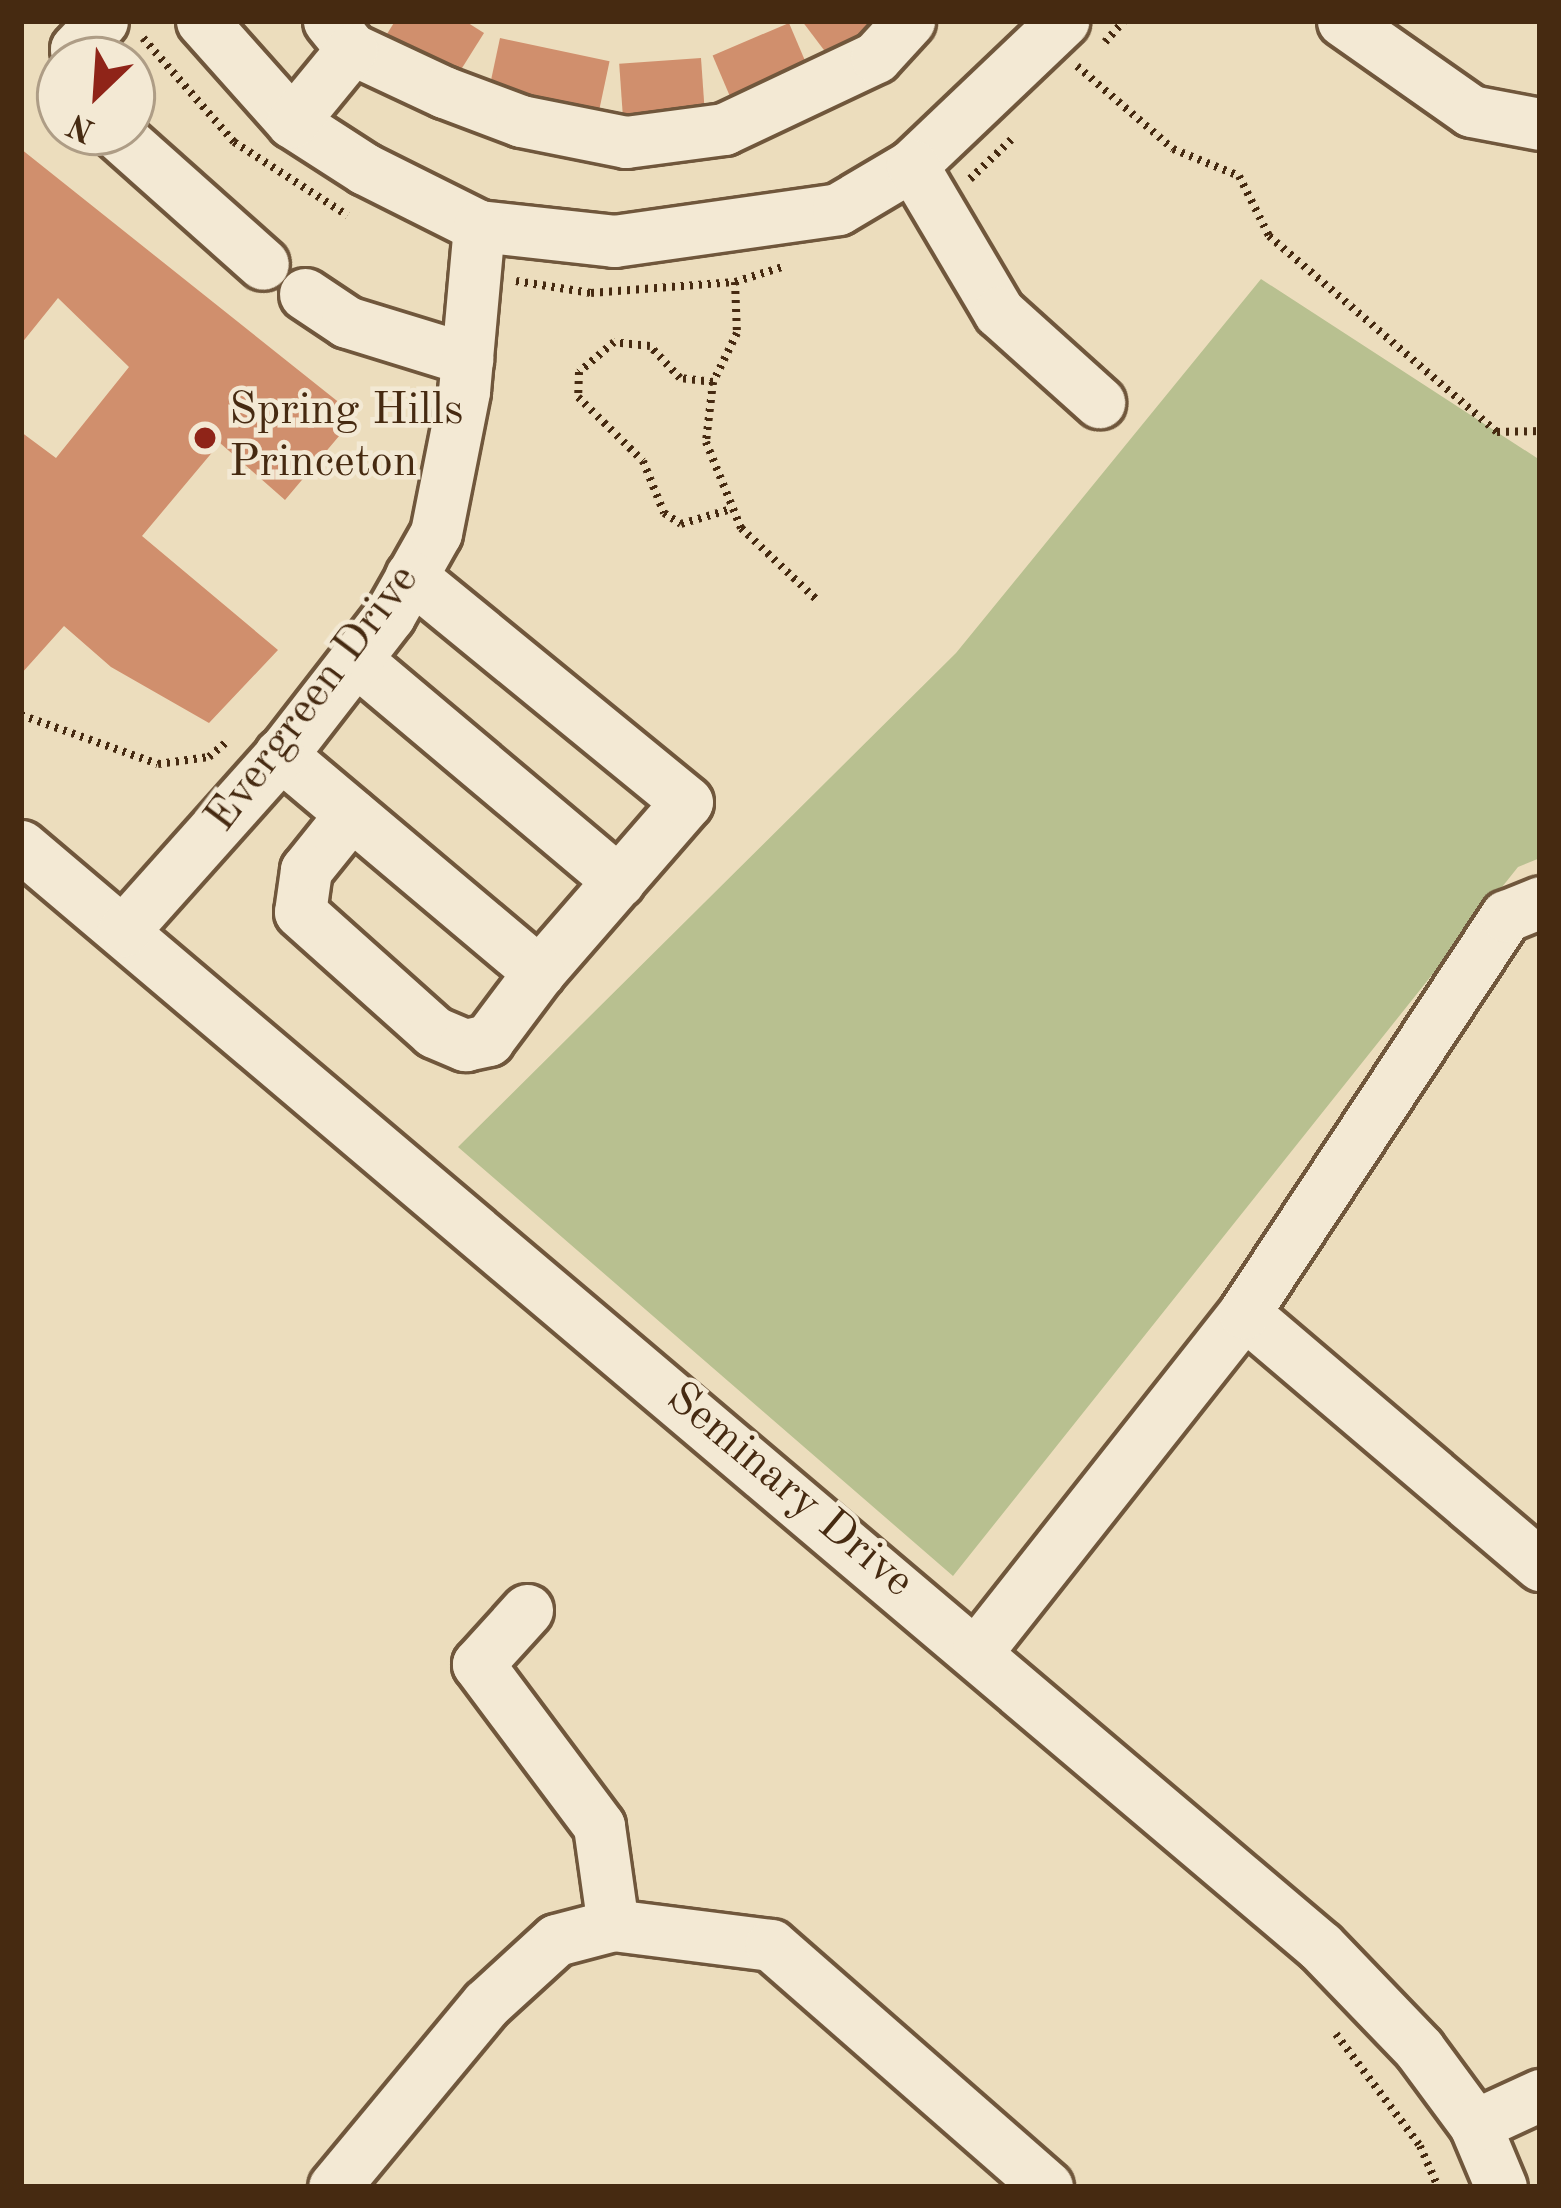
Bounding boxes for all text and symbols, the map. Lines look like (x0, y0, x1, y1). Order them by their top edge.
north arrow (36, 36, 156, 156)
text: N (63, 106, 100, 147)
place label: Spring Hills Princeton (229, 385, 463, 491)
marker: Spring Hills Princeton (192, 425, 218, 451)
street label: Evergreen Drive (195, 555, 431, 843)
street label: Seminary Drive (654, 1372, 924, 1610)

